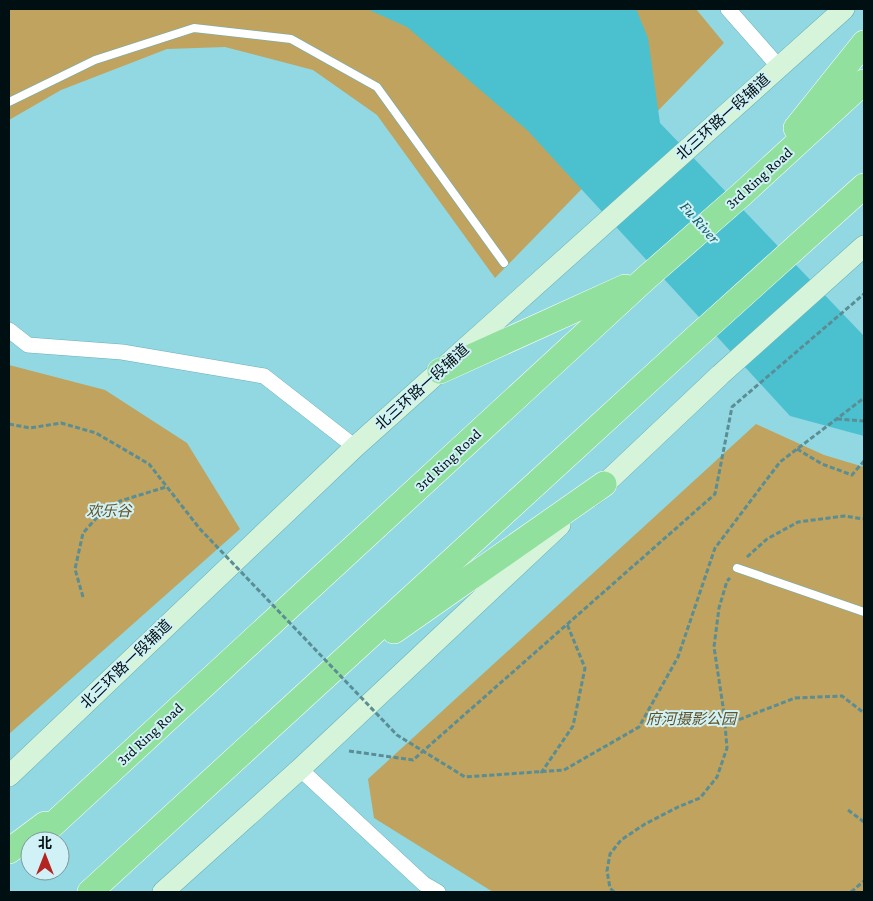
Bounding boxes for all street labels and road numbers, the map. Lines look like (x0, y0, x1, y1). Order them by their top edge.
street label: 北三环路一段辅道 (672, 70, 773, 163)
street label: 3rd Ring Road (723, 144, 796, 213)
street label: 北三环路一段辅道 (371, 340, 472, 433)
street label: 3rd Ring Road (412, 426, 485, 495)
street label: 北三环路一段辅道 (77, 616, 175, 711)
street label: 3rd Ring Road (114, 700, 187, 769)

